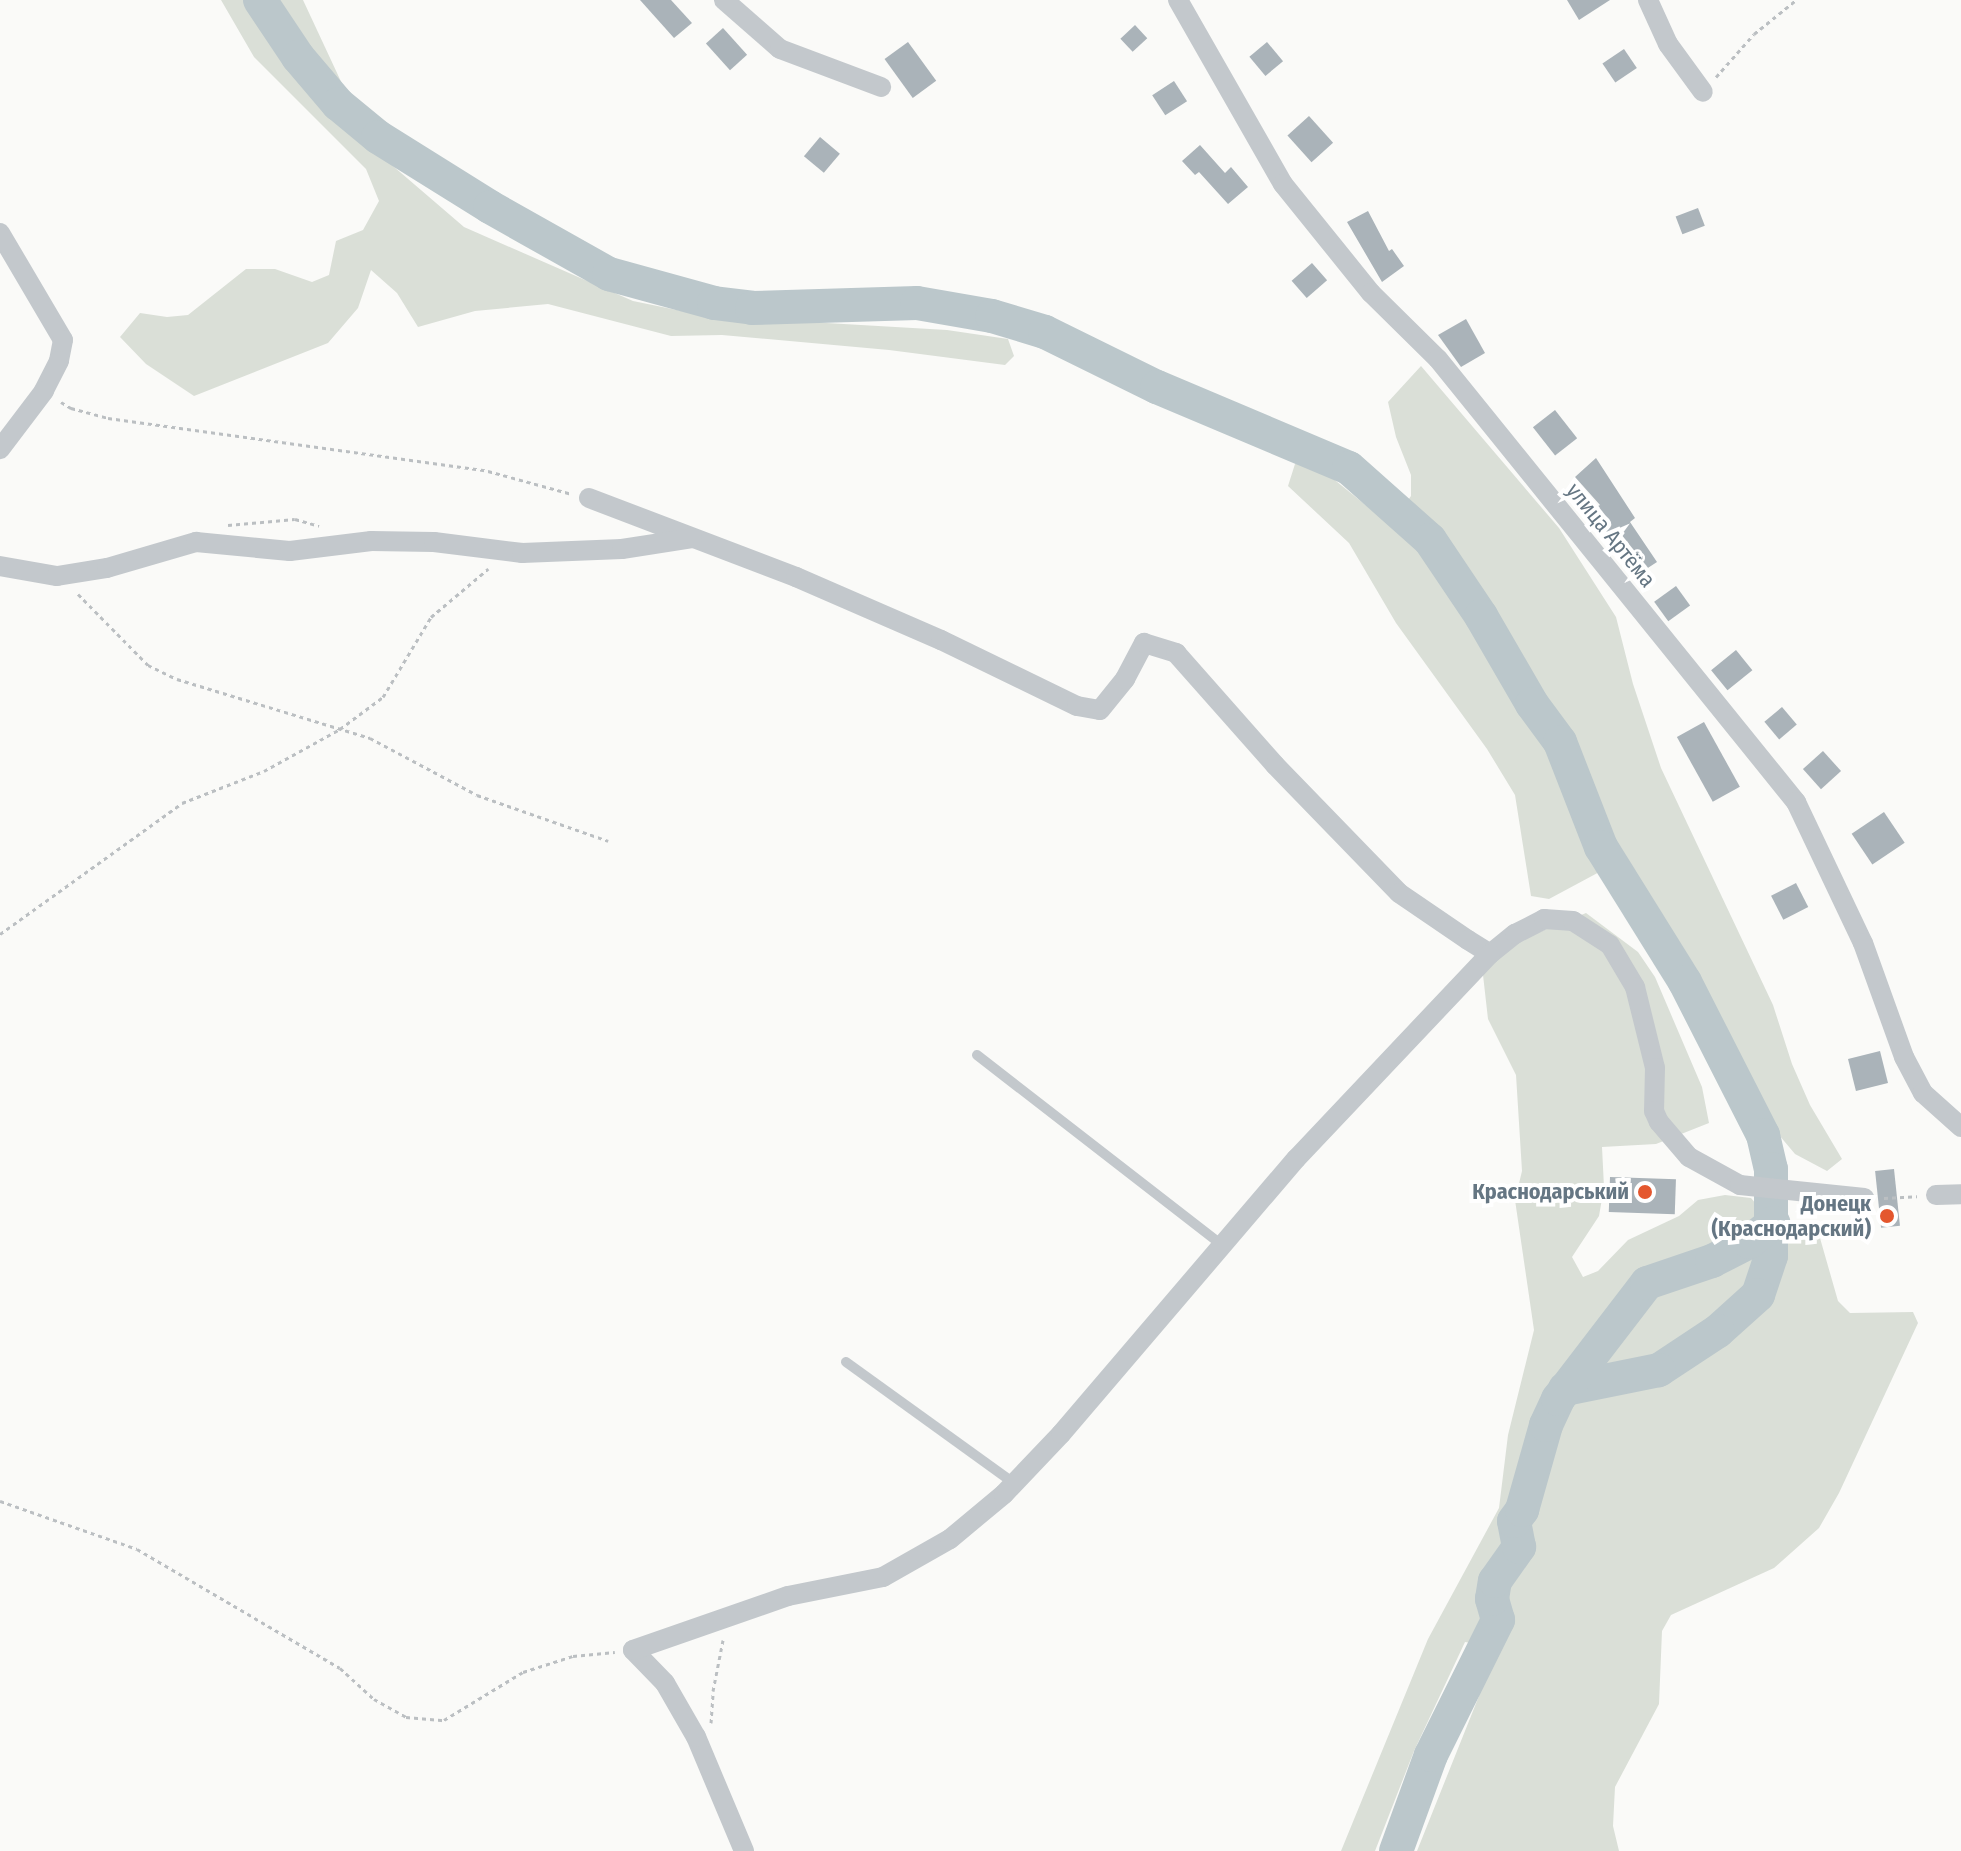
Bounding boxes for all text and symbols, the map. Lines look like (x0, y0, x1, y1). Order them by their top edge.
street label: улица Артёма (1561, 478, 1661, 592)
place label: Краснодарський (1472, 1179, 1629, 1205)
marker: Краснодарський (1636, 1183, 1654, 1201)
place label: Донецк (Краснодарский) (1712, 1190, 1871, 1242)
marker: Донецк (Краснодарский) (1878, 1207, 1896, 1225)

